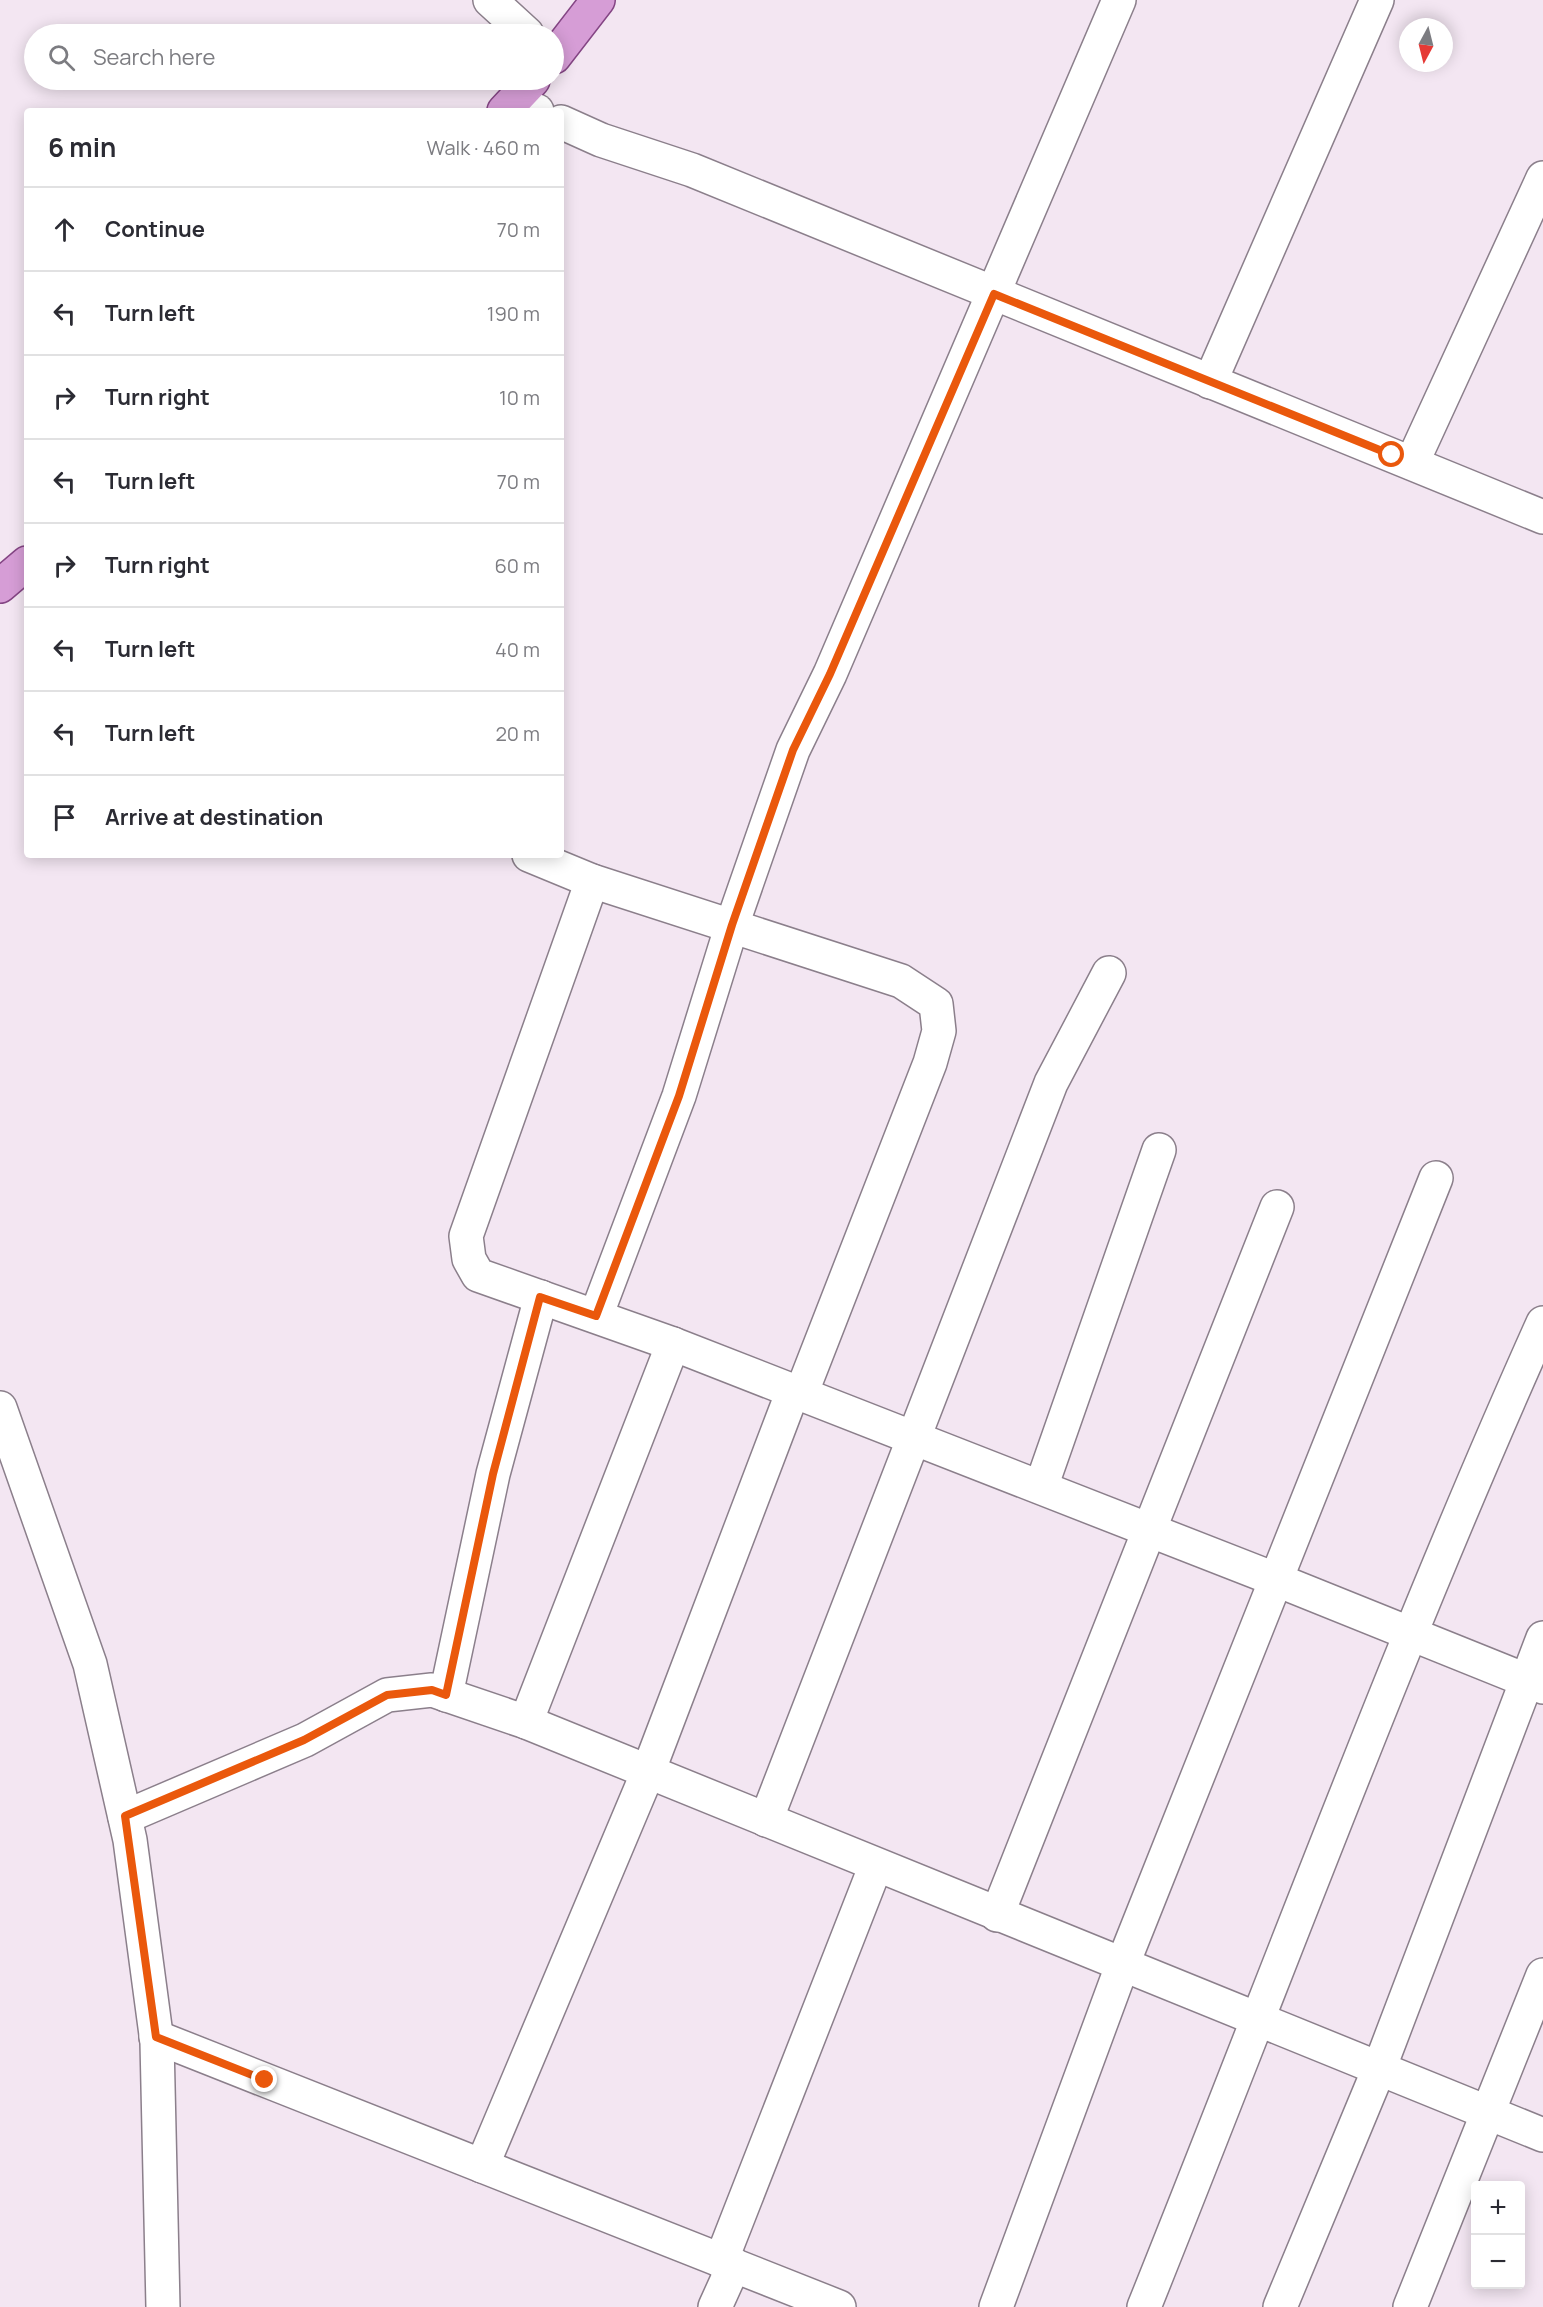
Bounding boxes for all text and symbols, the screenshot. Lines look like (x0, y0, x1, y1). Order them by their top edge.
north arrow (1399, 18, 1453, 72)
search box (24, 24, 564, 90)
icon: search (45, 41, 78, 74)
text: Search here (93, 42, 215, 72)
text: 6 min (48, 129, 116, 165)
text: Walk · 460 m (427, 134, 540, 161)
icon: ahead (48, 213, 81, 246)
text: Continue (105, 214, 205, 244)
text: 70 m (497, 216, 540, 243)
icon: left (48, 297, 81, 330)
text: Turn left (105, 298, 195, 328)
text: 190 m (487, 300, 540, 327)
icon: right (48, 381, 81, 414)
text: Turn right (105, 382, 210, 412)
text: 10 m (499, 384, 540, 411)
route start (1378, 441, 1404, 467)
icon: left (48, 465, 81, 498)
text: Turn left (105, 466, 195, 496)
text: 70 m (497, 468, 540, 495)
icon: right (48, 549, 81, 582)
text: Turn right (105, 550, 210, 580)
text: 60 m (494, 552, 540, 579)
icon: left (48, 633, 81, 666)
text: Turn left (105, 634, 195, 664)
text: 40 m (495, 636, 540, 663)
icon: left (48, 717, 81, 750)
text: Turn left (105, 718, 195, 748)
text: 20 m (495, 720, 540, 747)
icon: arrive (48, 801, 81, 834)
text: Arrive at destination (105, 802, 323, 832)
route end (251, 2066, 277, 2092)
map controls (1471, 2181, 1525, 2289)
button: + (1471, 2181, 1525, 2235)
button: − (1471, 2235, 1525, 2289)

